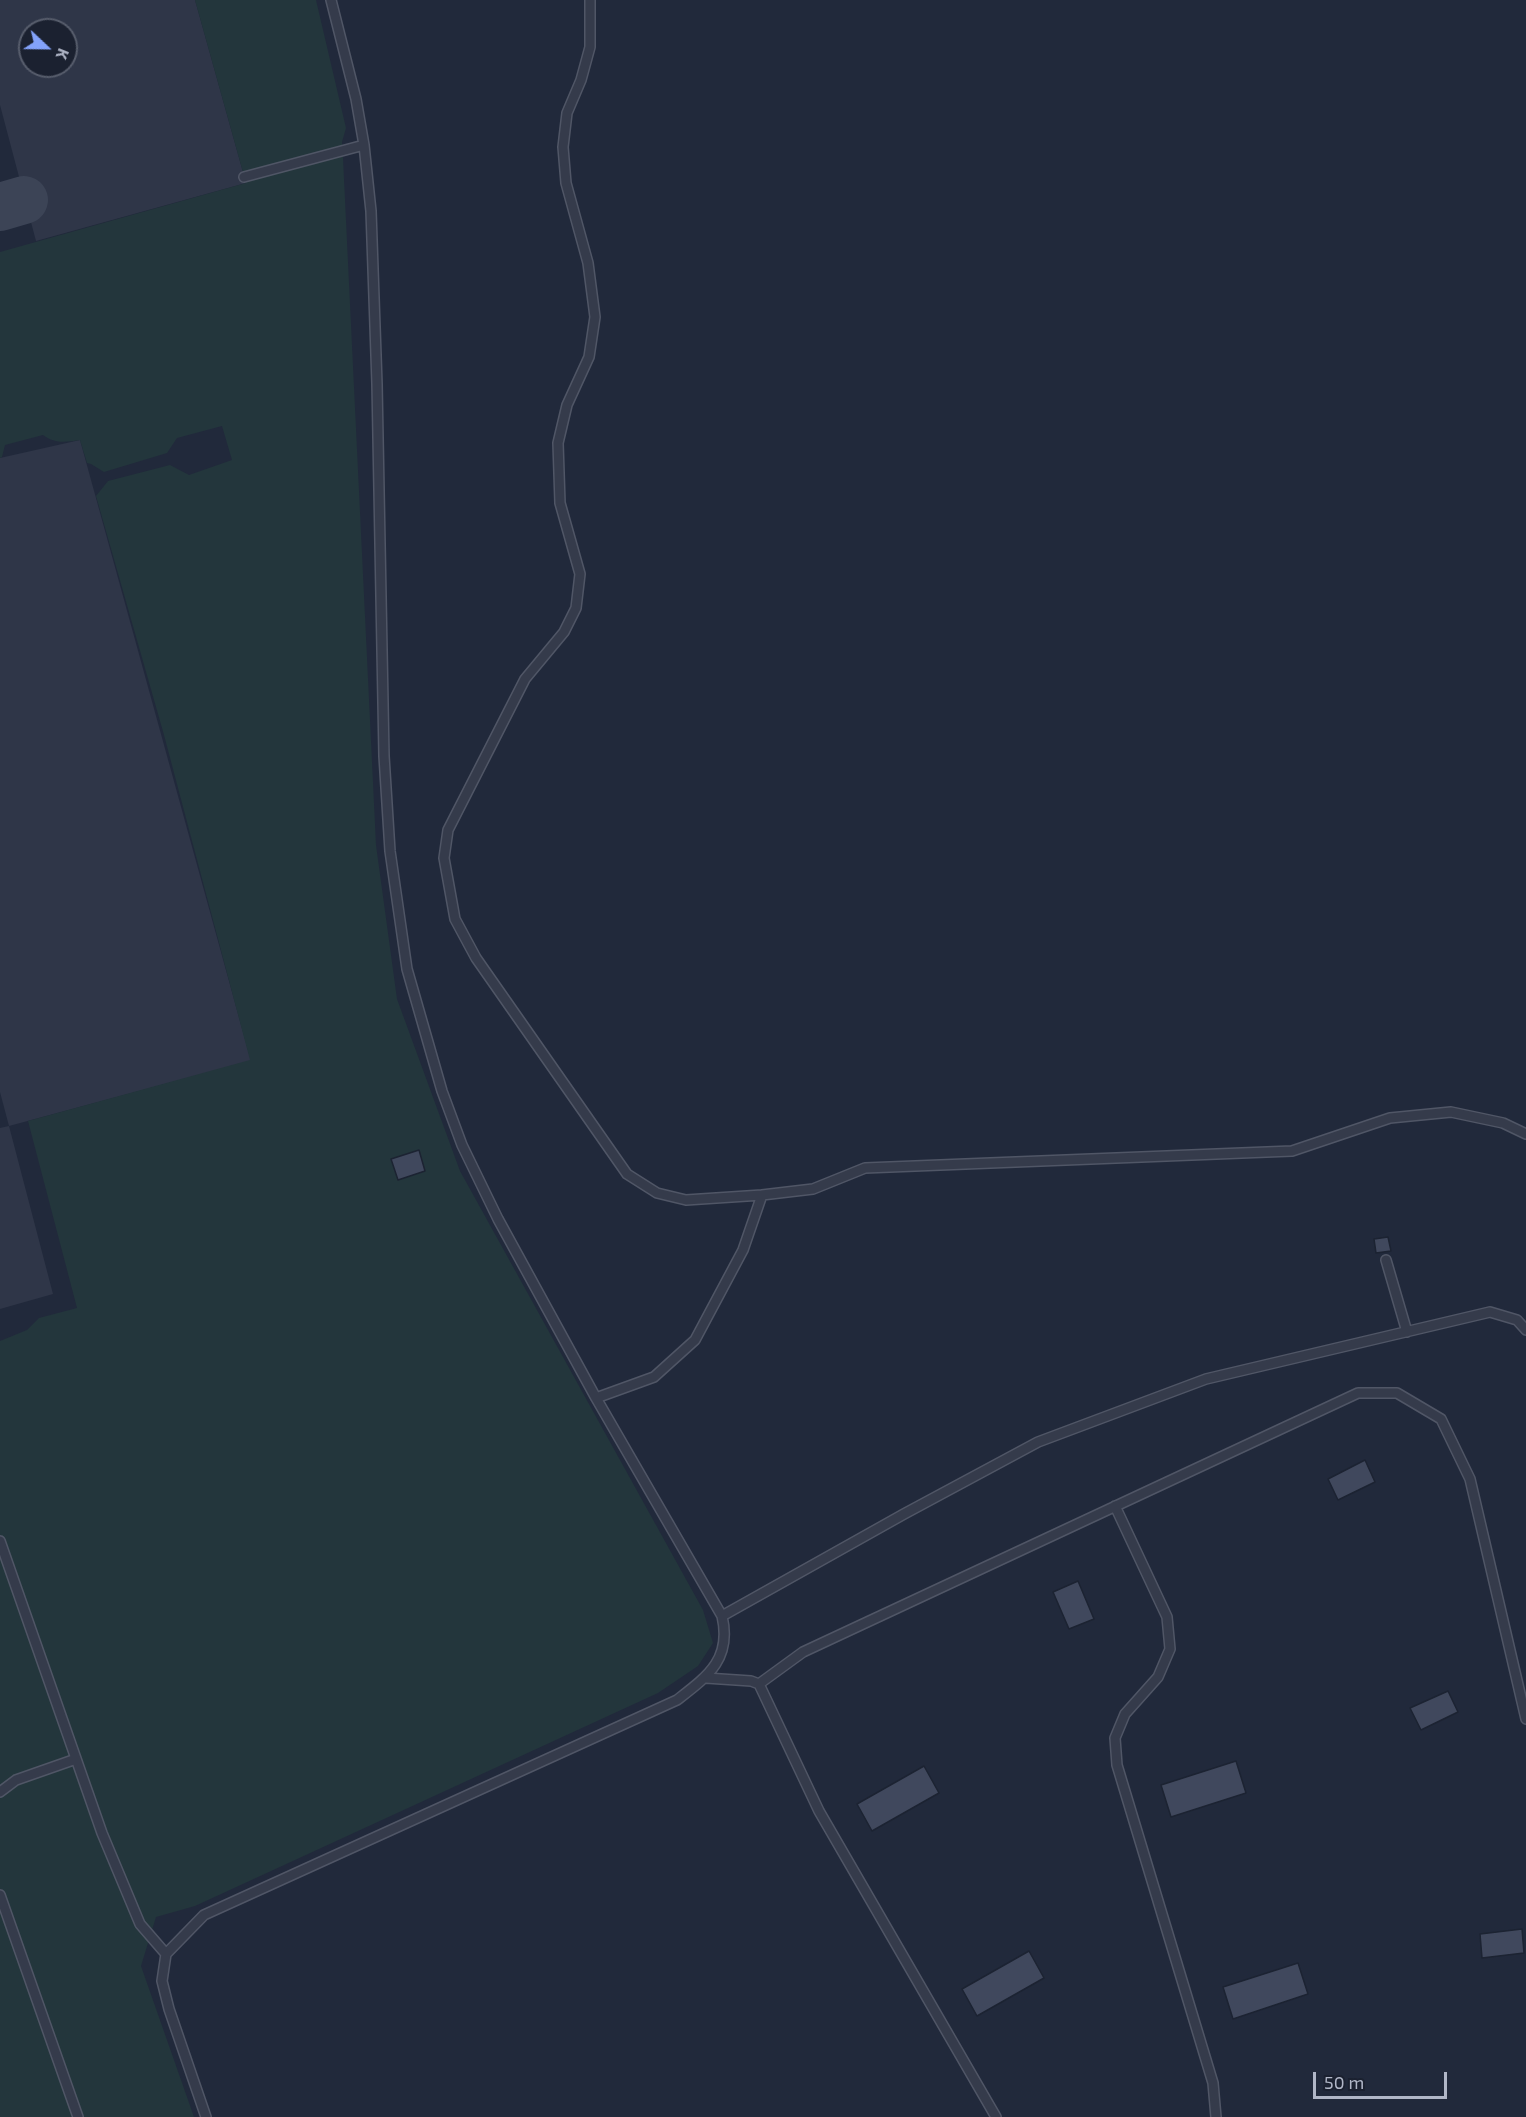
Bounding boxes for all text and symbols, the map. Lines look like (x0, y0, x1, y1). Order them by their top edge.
north arrow (18, 18, 78, 78)
text: K (53, 46, 74, 62)
scale bar (1316, 2060, 1450, 2098)
text: 50 m (1324, 2071, 1364, 2093)

